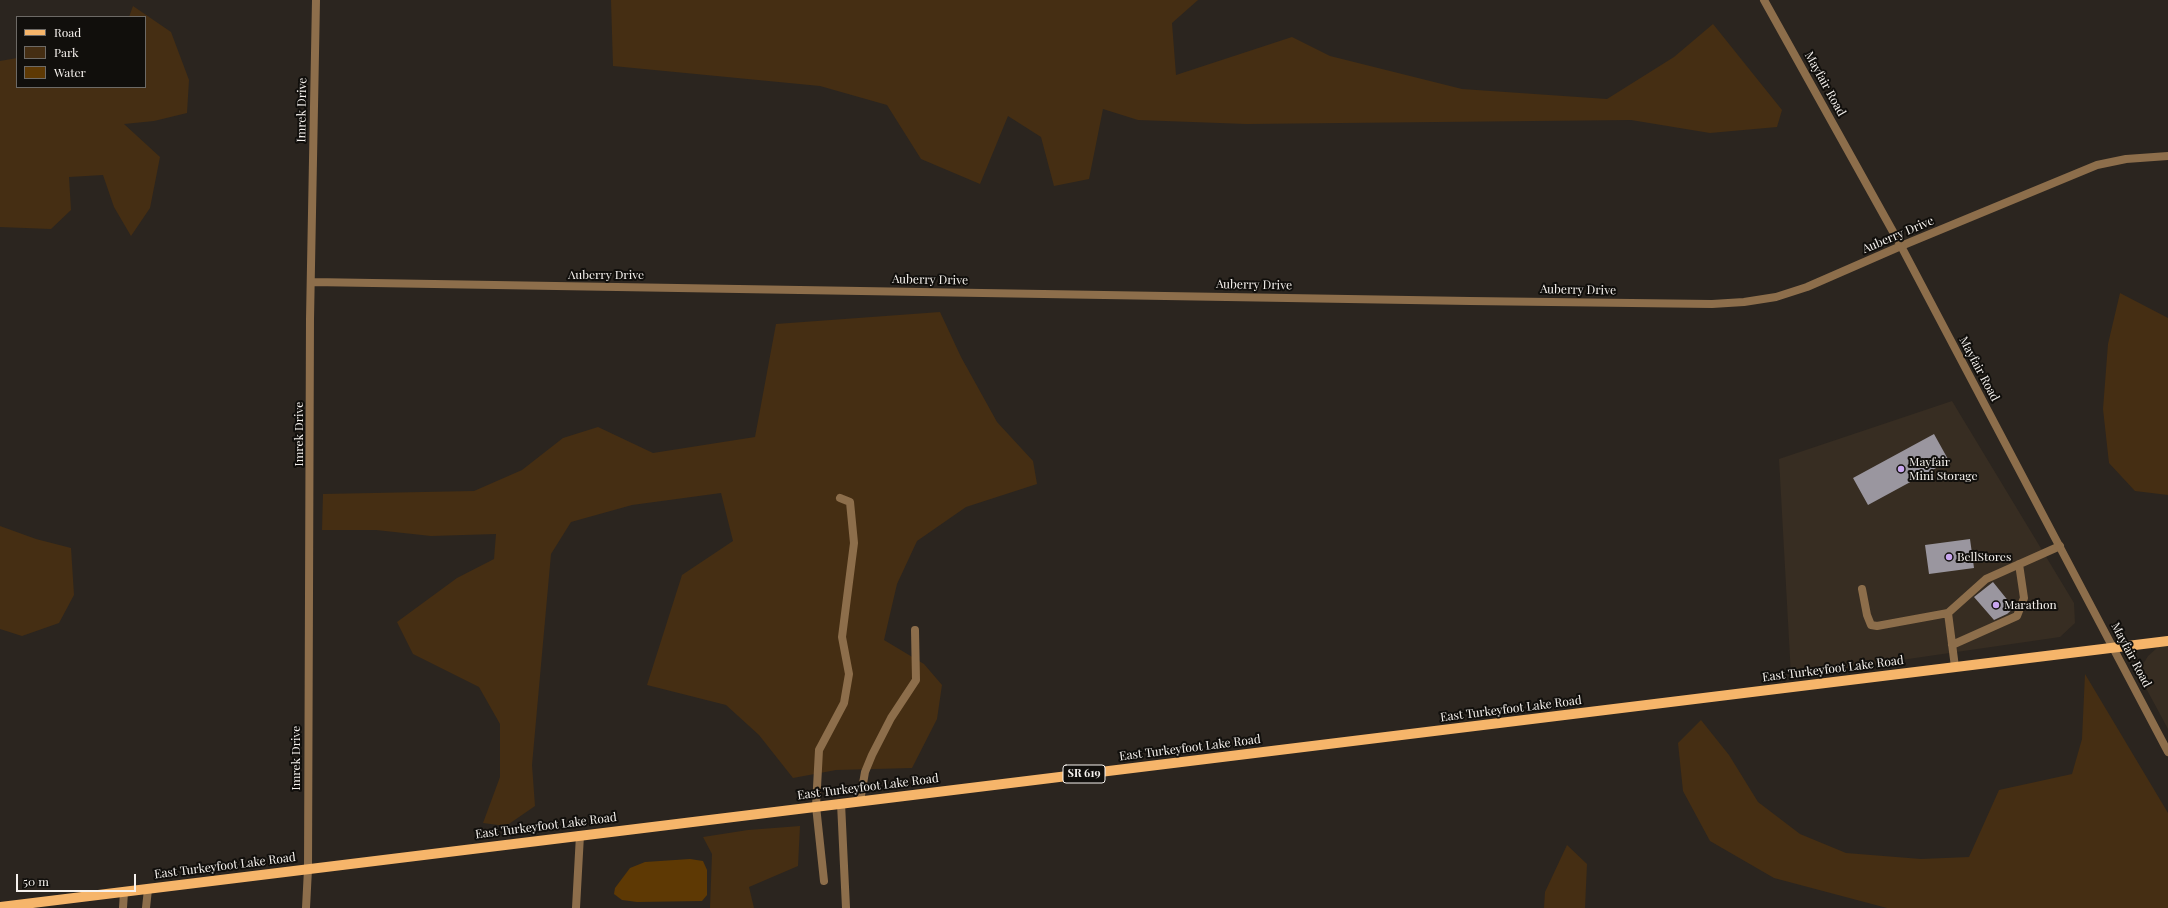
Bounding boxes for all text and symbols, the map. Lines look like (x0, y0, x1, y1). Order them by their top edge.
legend (16, 16, 146, 88)
text: Road (54, 24, 81, 40)
text: Park (54, 44, 79, 60)
street label: Mayfair Road (1801, 49, 1849, 119)
text: Water (54, 64, 86, 80)
street label: Imrek Drive (294, 77, 310, 143)
street label: Auberry Drive (1860, 214, 1936, 256)
street label: Auberry Drive (568, 268, 644, 282)
street label: Auberry Drive (892, 272, 968, 288)
street label: Auberry Drive (1216, 277, 1292, 293)
street label: Auberry Drive (1540, 282, 1616, 298)
street label: Mayfair Road (1956, 334, 2002, 404)
street label: Imrek Drive (292, 402, 306, 466)
place label: Mayfair Mini Storage (1909, 455, 1978, 483)
marker: Mayfair Mini Storage (1896, 464, 1906, 474)
place label: BellStores (1957, 550, 2011, 564)
marker: BellStores (1944, 552, 1954, 562)
place label: Marathon (2004, 598, 2057, 612)
marker: Marathon (1991, 600, 2001, 610)
street label: Mayfair Road (2108, 620, 2154, 690)
street label: East Turkeyfoot Lake Road (1761, 653, 1905, 685)
street label: East Turkeyfoot Lake Road (1439, 693, 1583, 725)
street label: Imrek Drive (289, 726, 303, 790)
street label: East Turkeyfoot Lake Road (1118, 732, 1262, 764)
road number: SR 619 (1063, 765, 1105, 783)
street label: East Turkeyfoot Lake Road (796, 771, 940, 803)
street label: East Turkeyfoot Lake Road (474, 810, 618, 842)
street label: East Turkeyfoot Lake Road (153, 850, 297, 882)
scale bar (18, 866, 138, 892)
text: 50 m (23, 873, 49, 889)

